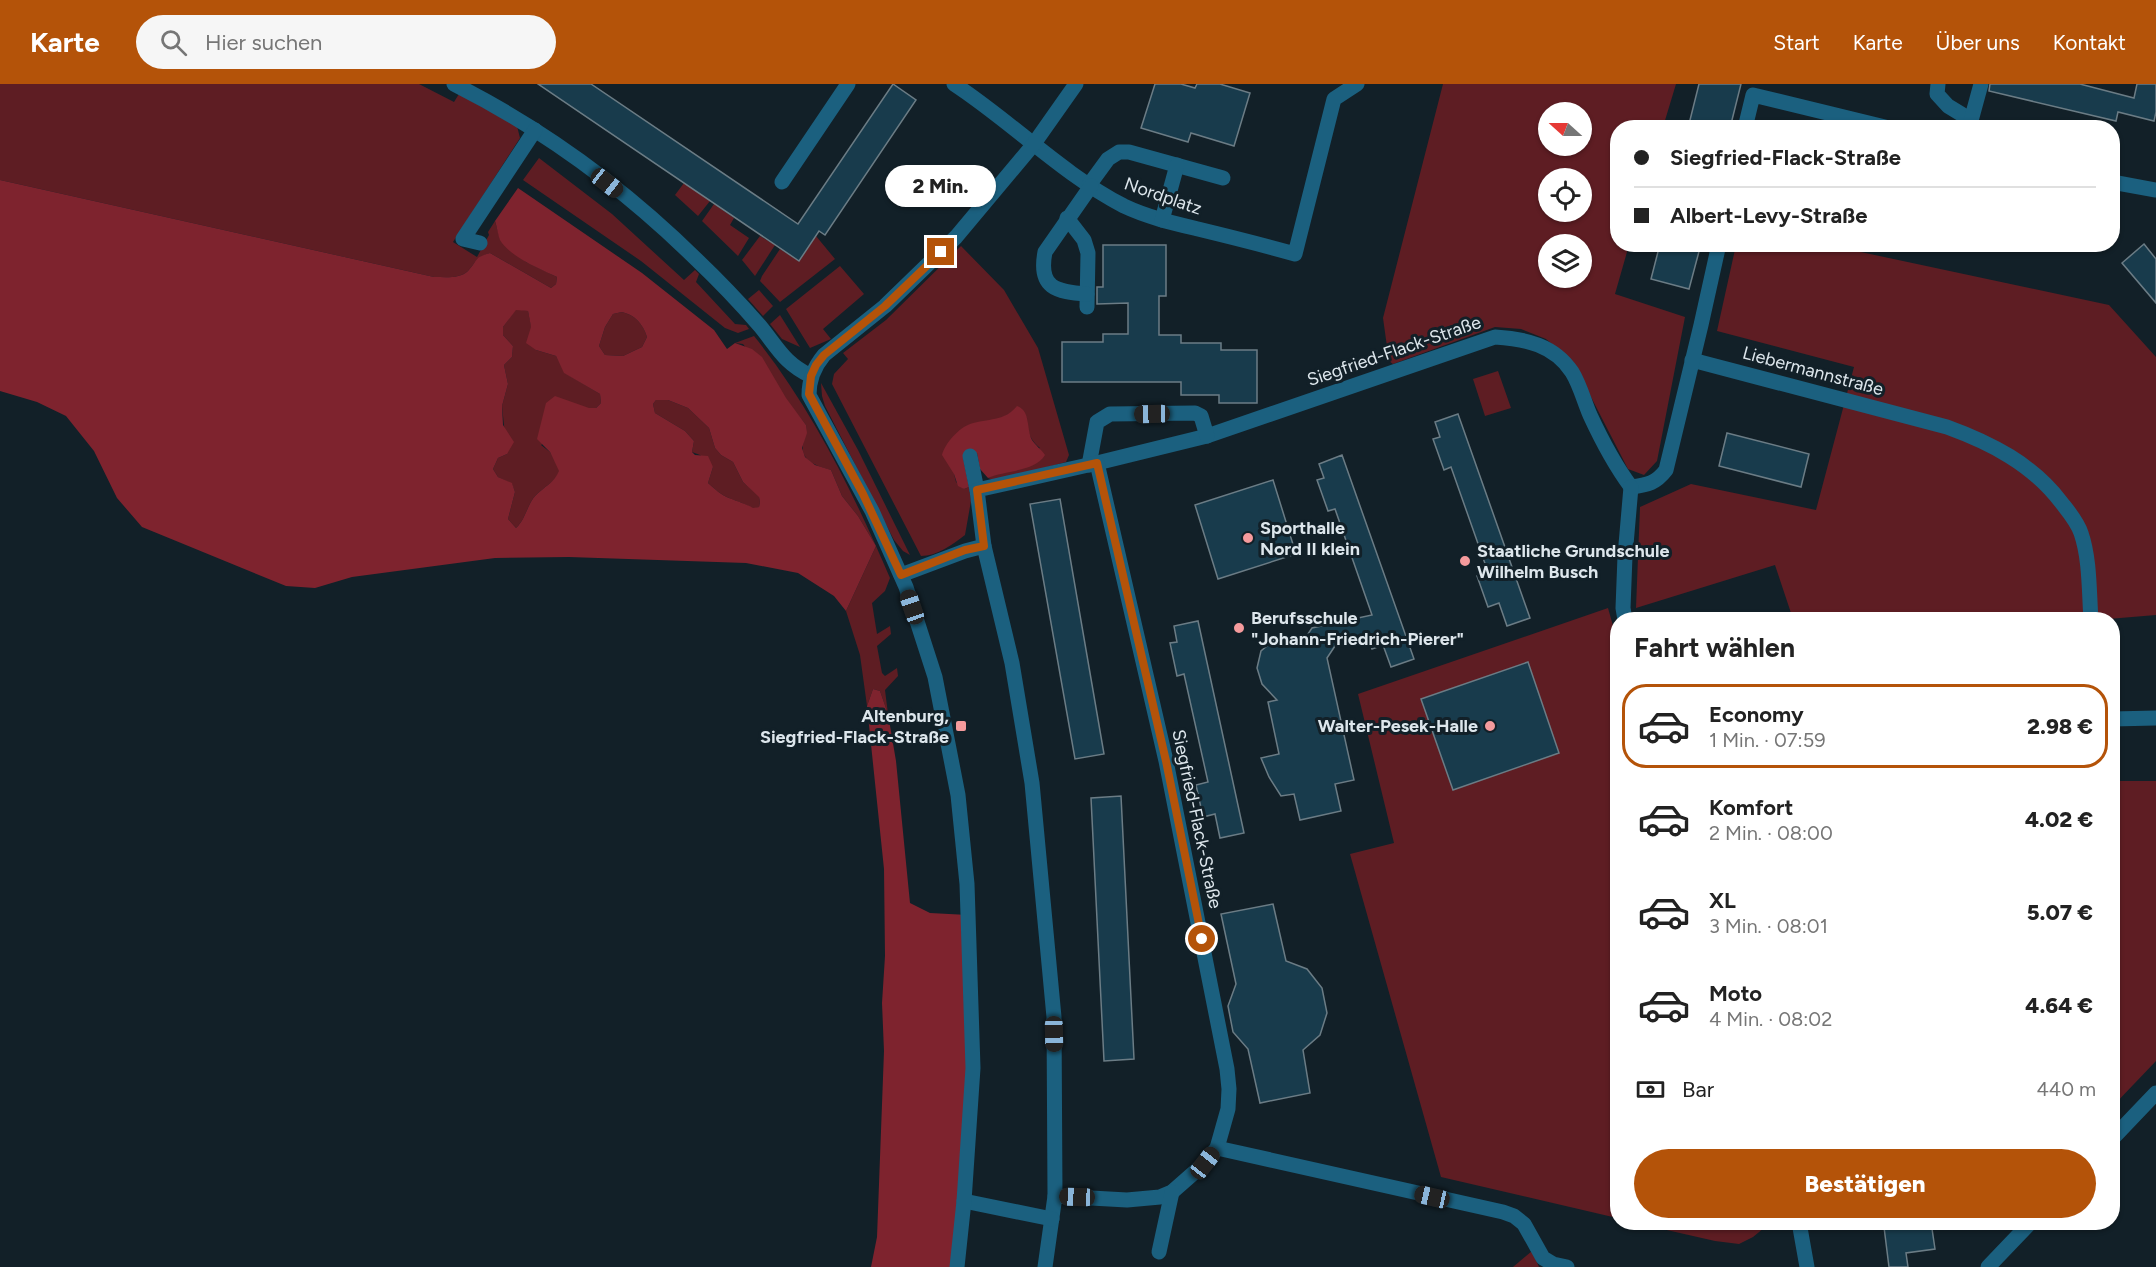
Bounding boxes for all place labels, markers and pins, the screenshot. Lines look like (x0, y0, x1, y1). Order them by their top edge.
place label: Sporthalle Nord II klein (1260, 517, 1360, 560)
marker: Sporthalle Nord II klein (1241, 531, 1255, 545)
place label: Staatliche Grundschule Wilhelm Busch (1477, 540, 1669, 583)
marker: Staatliche Grundschule Wilhelm Busch (1458, 554, 1472, 568)
place label: Berufsschule "Johann-Friedrich-Pierer" (1251, 607, 1464, 650)
marker: Berufsschule "Johann-Friedrich-Pierer" (1232, 621, 1246, 635)
place label: Altenburg, Siegfried-Flack-Straße (760, 705, 949, 748)
place label: Walter-Pesek-Halle (1318, 715, 1478, 737)
marker: Altenburg, Siegfried-Flack-Straße (954, 719, 968, 733)
marker: Walter-Pesek-Halle (1483, 719, 1497, 733)

